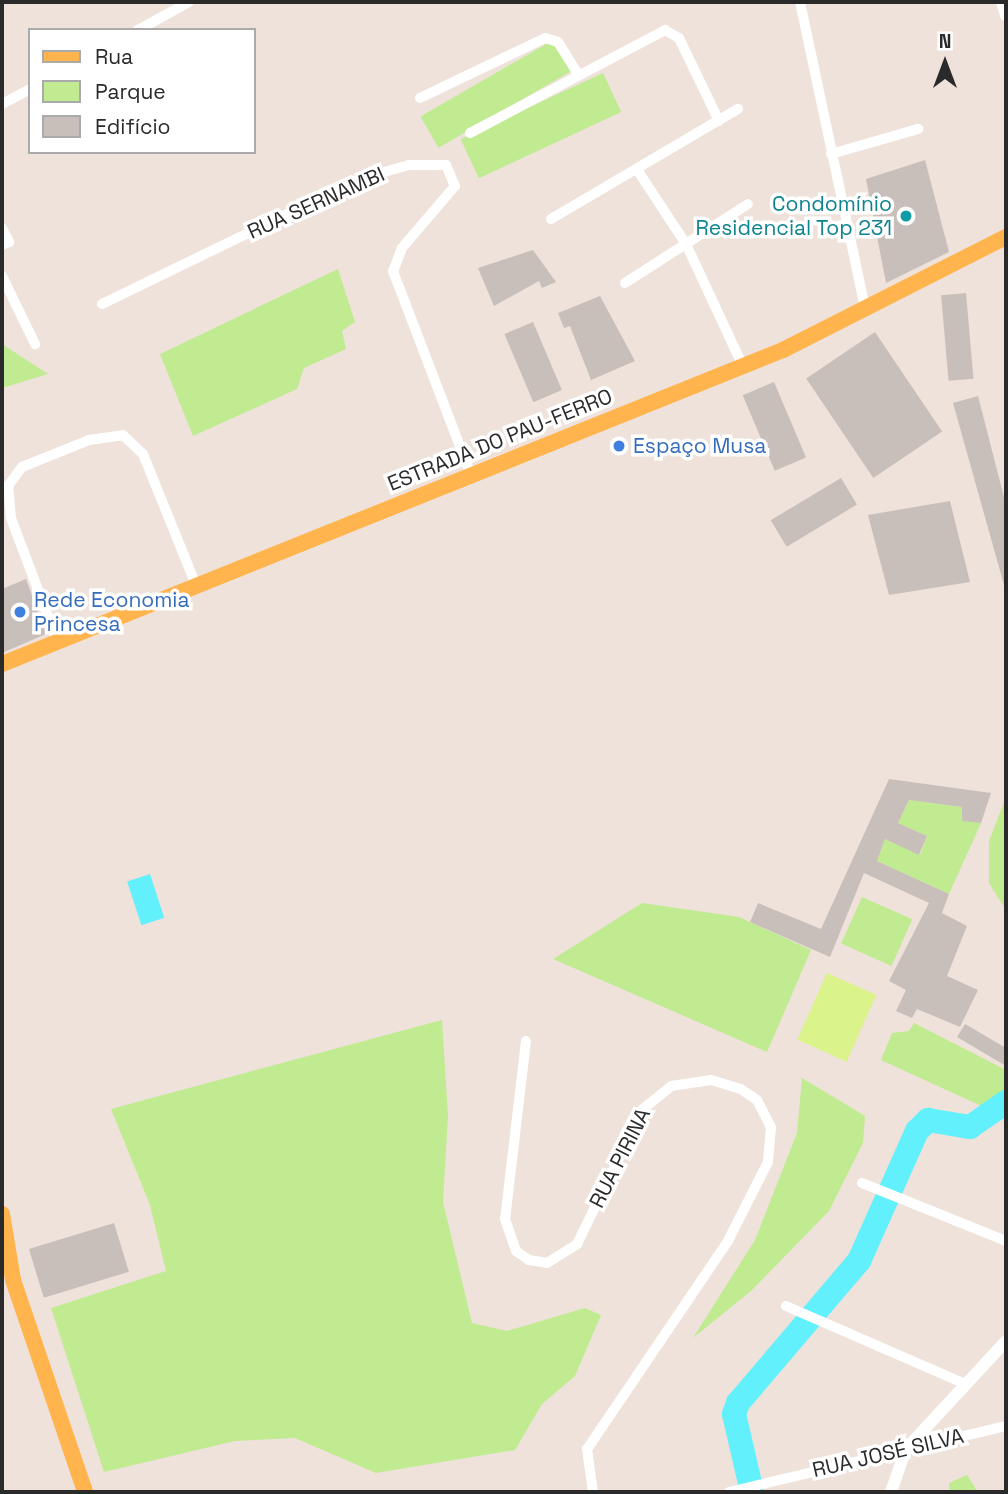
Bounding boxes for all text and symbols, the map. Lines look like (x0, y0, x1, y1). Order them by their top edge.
legend (28, 28, 256, 154)
north arrow (910, 28, 980, 98)
text: N (939, 29, 951, 54)
text: Rua (95, 43, 133, 70)
text: Parque (95, 78, 166, 105)
text: Edifício (95, 113, 171, 140)
street label: RUA SERNAMBI (243, 161, 389, 245)
place label: Condomínio Residencial Top 231 (695, 191, 892, 241)
marker: Condomínio Residencial Top 231 (898, 208, 914, 224)
street label: ESTRADA DO PAU-FERRO (384, 383, 616, 497)
place label: Espaço Musa (633, 433, 766, 459)
marker: Espaço Musa (611, 438, 627, 454)
place label: Rede Economia Princesa (34, 587, 190, 637)
marker: Rede Economia Princesa (12, 604, 28, 620)
street label: RUA PIRINA (584, 1104, 656, 1212)
street label: RUA JOSÉ SILVA (810, 1423, 966, 1483)

